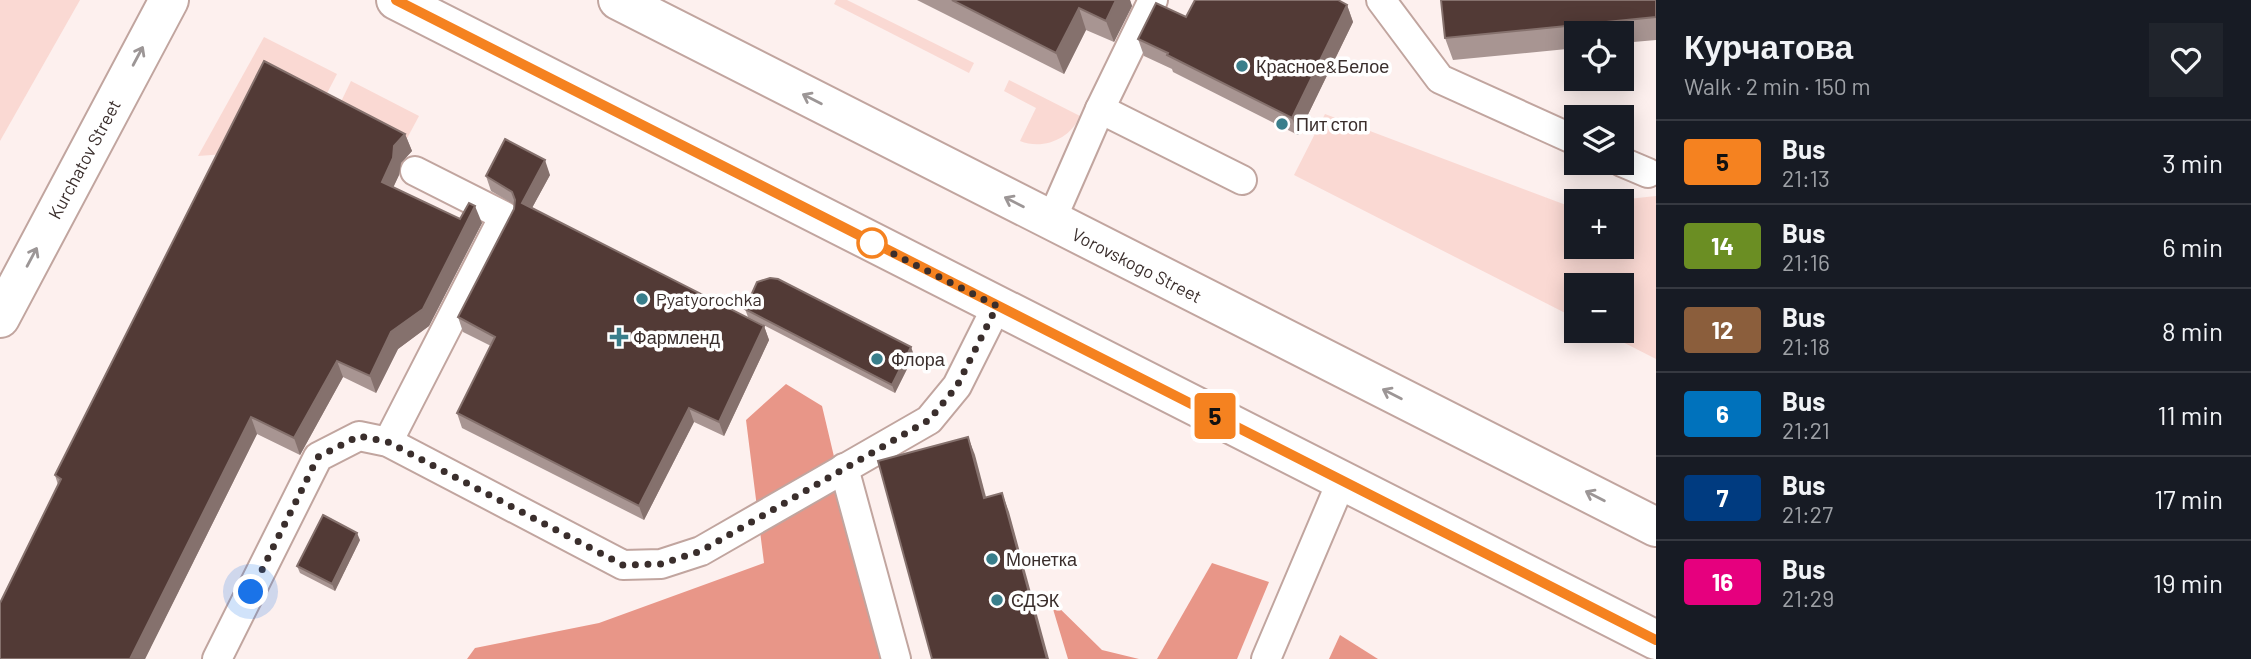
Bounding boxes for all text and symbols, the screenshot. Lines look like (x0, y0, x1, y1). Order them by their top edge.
map controls (1564, 21, 1634, 343)
button: locate (1564, 21, 1634, 91)
button: heart (2149, 23, 2223, 97)
text: Курчатова (1684, 26, 1853, 66)
one-way arrow (132, 46, 145, 67)
place label: Красное&Белое (1256, 55, 1389, 77)
marker: Красное&Белое (1234, 58, 1250, 74)
text: Walk · 2 min · 150 m (1684, 72, 1870, 100)
one-way arrow (802, 91, 823, 105)
street label: Kurchatov Street (43, 95, 125, 223)
button: layers (1564, 105, 1634, 175)
place label: Пит стоп (1296, 113, 1368, 135)
marker: Пит стоп (1274, 116, 1290, 132)
text: Bus (1782, 133, 1825, 164)
text: 5 (1716, 147, 1729, 176)
text: 3 min (2162, 147, 2223, 178)
text: 21:13 (1782, 164, 1830, 192)
button: + (1564, 189, 1634, 259)
one-way arrow (1004, 195, 1025, 209)
text: Bus (1782, 217, 1825, 248)
street label: Vorovskogo Street (1068, 223, 1206, 307)
unlabelled marker (857, 228, 887, 258)
text: 14 (1711, 231, 1734, 260)
text: 6 min (2162, 231, 2223, 262)
one-way arrow (26, 247, 39, 268)
text: 21:16 (1782, 248, 1830, 276)
button: − (1564, 273, 1634, 343)
place label: Pyatyorochka (656, 288, 762, 310)
marker: Pyatyorochka (634, 291, 650, 307)
text: Bus (1782, 301, 1825, 332)
text: 12 (1712, 315, 1733, 344)
text: 8 min (2162, 315, 2223, 346)
place label: Фармленд (633, 326, 721, 348)
marker: Фармленд (611, 329, 627, 345)
text: 21:18 (1782, 332, 1830, 360)
place label: Флора (891, 348, 946, 370)
marker: Флора (869, 351, 885, 367)
text: Bus (1782, 385, 1825, 416)
one-way arrow (1382, 386, 1403, 400)
line badge: 5 (1192, 393, 1238, 439)
text: 6 (1716, 399, 1729, 428)
text: 11 min (2157, 399, 2223, 430)
text: 5 (1209, 401, 1221, 430)
text: 21:21 (1782, 416, 1830, 444)
text: Bus (1782, 469, 1825, 500)
text: 7 (1717, 483, 1728, 512)
text: 17 min (2154, 483, 2223, 514)
one-way arrow (1585, 489, 1606, 503)
text: 21:27 (1782, 500, 1833, 528)
place label: Монетка (1006, 548, 1078, 570)
marker: Монетка (984, 551, 1000, 567)
text: Bus (1782, 553, 1825, 584)
text: 16 (1712, 567, 1733, 596)
text: 19 min (2153, 567, 2223, 598)
your location (233, 574, 268, 609)
text: 21:29 (1782, 584, 1834, 612)
place label: СДЭК (1011, 589, 1060, 611)
marker: СДЭК (989, 592, 1005, 608)

